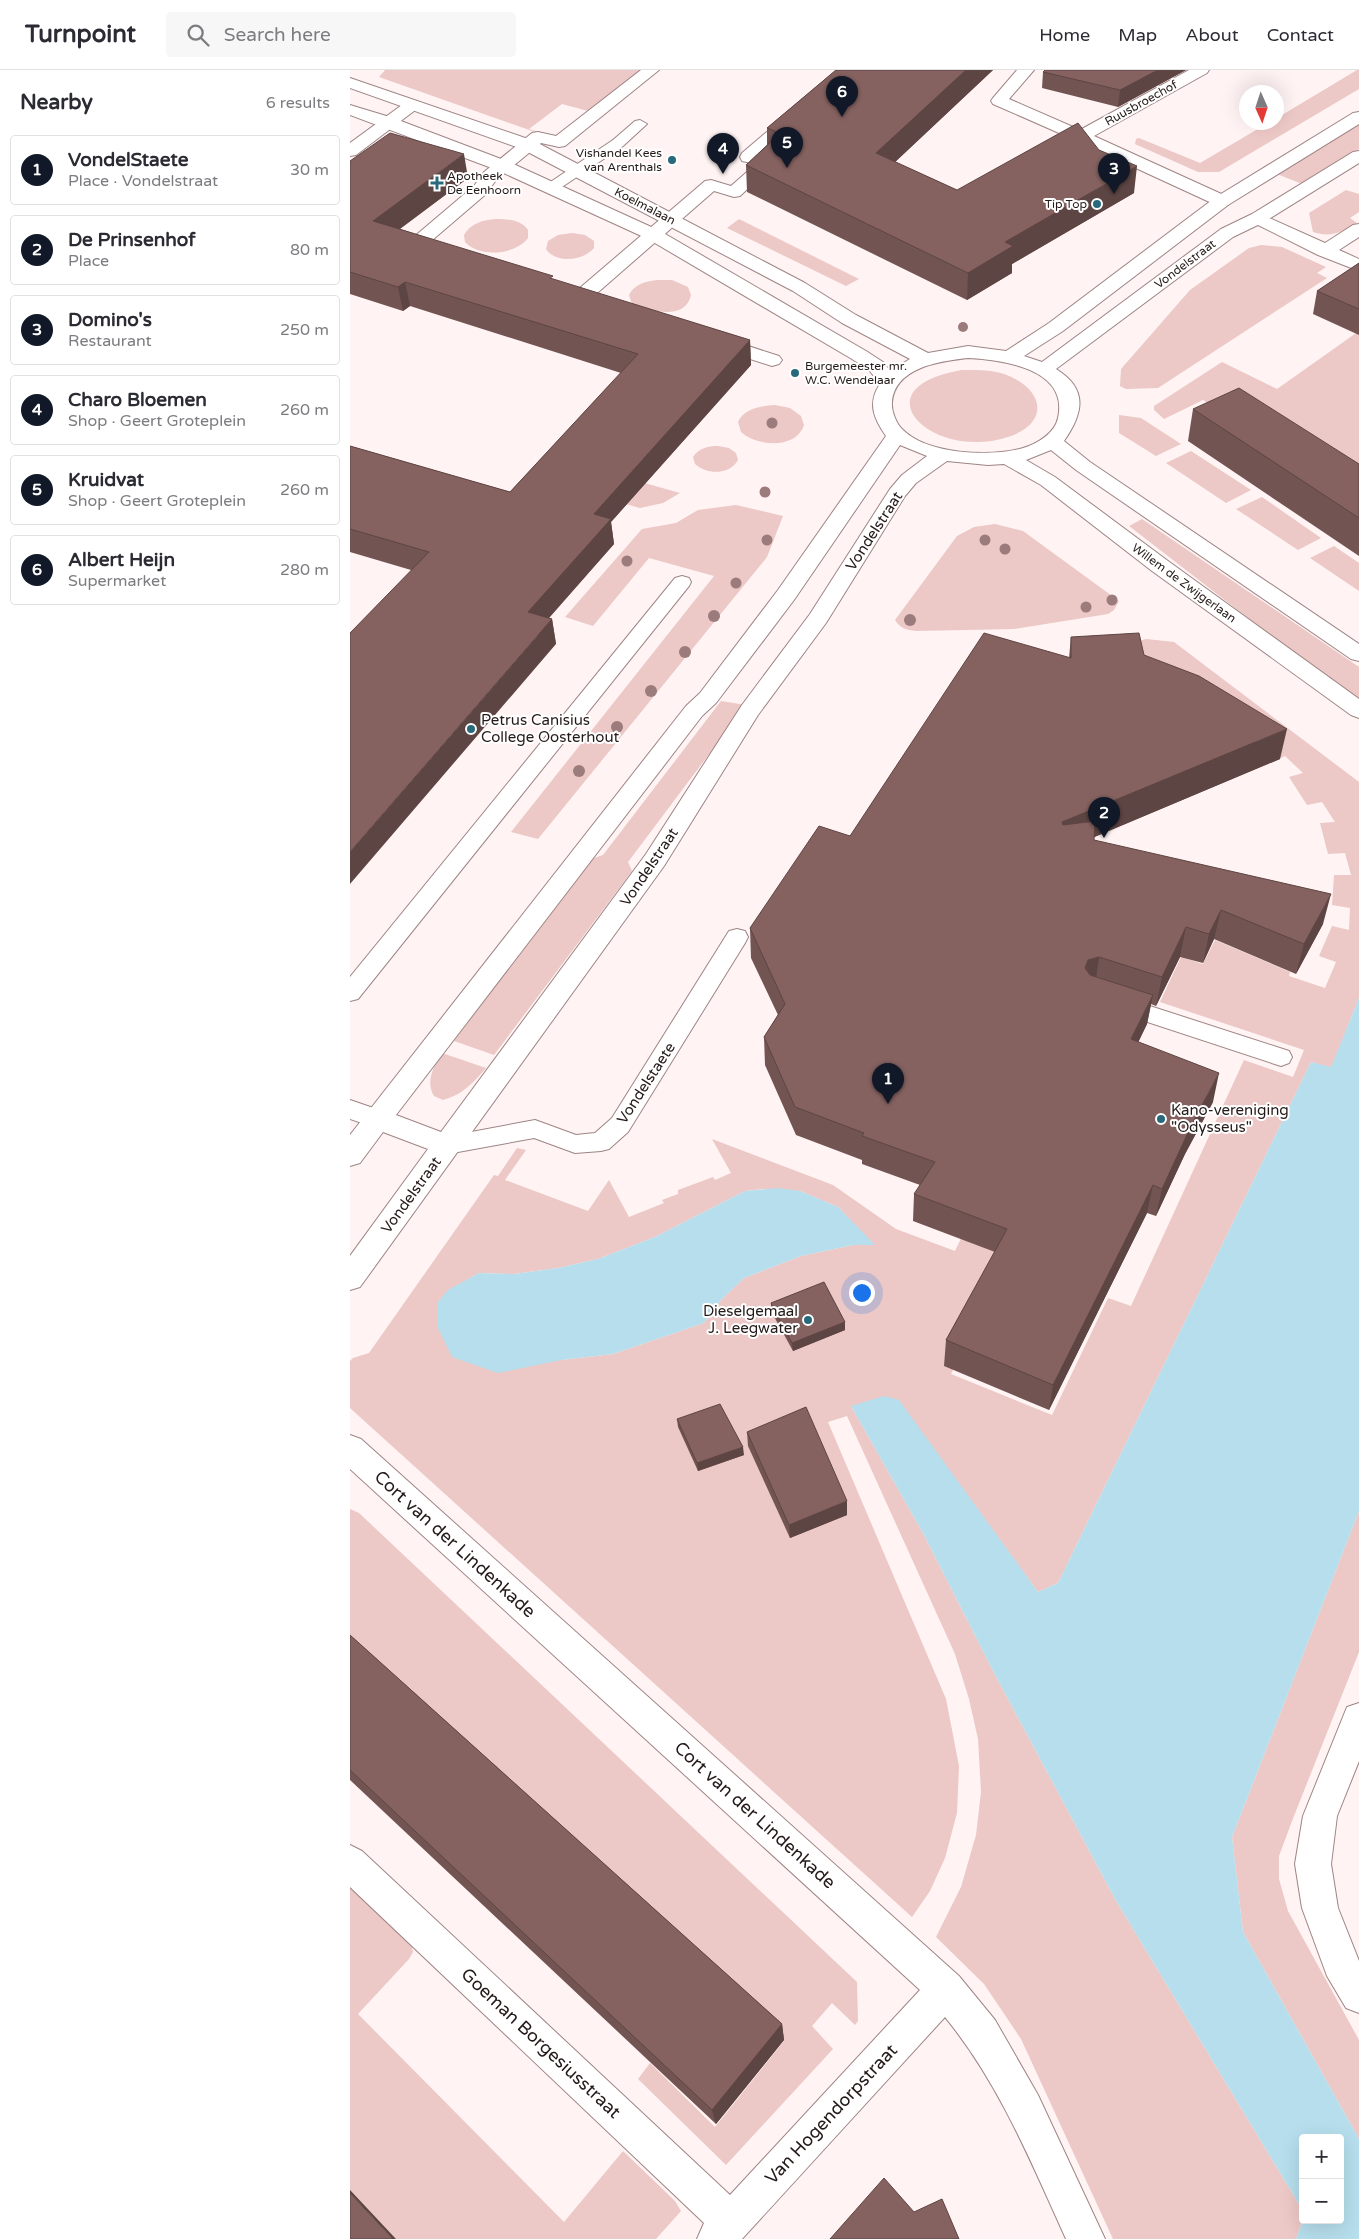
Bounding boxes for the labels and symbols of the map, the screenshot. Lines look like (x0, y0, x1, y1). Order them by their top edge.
pin: 6 (826, 76, 858, 117)
street label: Ruusbroechof (1102, 77, 1180, 129)
north arrow (1239, 85, 1284, 130)
pin: 5 (771, 127, 803, 168)
pin: 4 (707, 133, 739, 174)
place label: Vishandel Kees van Arenthals (576, 146, 662, 174)
pin: 3 (1098, 153, 1130, 194)
marker: Vishandel Kees van Arenthals (666, 154, 678, 166)
place label: Apotheek De Eenhoorn (447, 169, 521, 197)
marker: Apotheek De Eenhoorn (431, 177, 443, 189)
street label: Koelmalaan (612, 185, 678, 227)
place label: Tip Top (1045, 197, 1087, 211)
marker: Tip Top (1091, 198, 1103, 210)
street label: Vondelstraat (1152, 236, 1218, 291)
place label: Burgemeester mr. W.C. Wendelaar (805, 359, 907, 387)
marker: Burgemeester mr. W.C. Wendelaar (789, 367, 801, 379)
street label: Vondelstraat (842, 488, 906, 574)
street label: Willem de Zwijgerlaan (1129, 540, 1239, 626)
place label: Petrus Canisius College Oosterhout (481, 711, 620, 746)
marker: Petrus Canisius College Oosterhout (465, 723, 477, 735)
pin: 2 (1088, 797, 1120, 838)
street label: Vondelstraat (616, 824, 682, 910)
street label: Vondelstaete (613, 1039, 679, 1127)
pin: 1 (872, 1063, 904, 1104)
place label: Kano-vereniging "Odysseus" (1171, 1101, 1289, 1136)
marker: Kano-vereniging "Odysseus" (1155, 1113, 1167, 1125)
street label: Vondelstraat (377, 1153, 445, 1237)
your location (849, 1280, 875, 1306)
place label: Dieselgemaal J. Leegwater (703, 1302, 798, 1337)
marker: Dieselgemaal J. Leegwater (802, 1314, 814, 1326)
street label: Cort van der Lindenkade (370, 1466, 540, 1622)
street label: Cort van der Lindenkade (670, 1737, 840, 1893)
street label: Goeman Borgesiusstraat (457, 1963, 626, 2123)
street label: Van Hogendorpstraat (760, 2039, 902, 2189)

